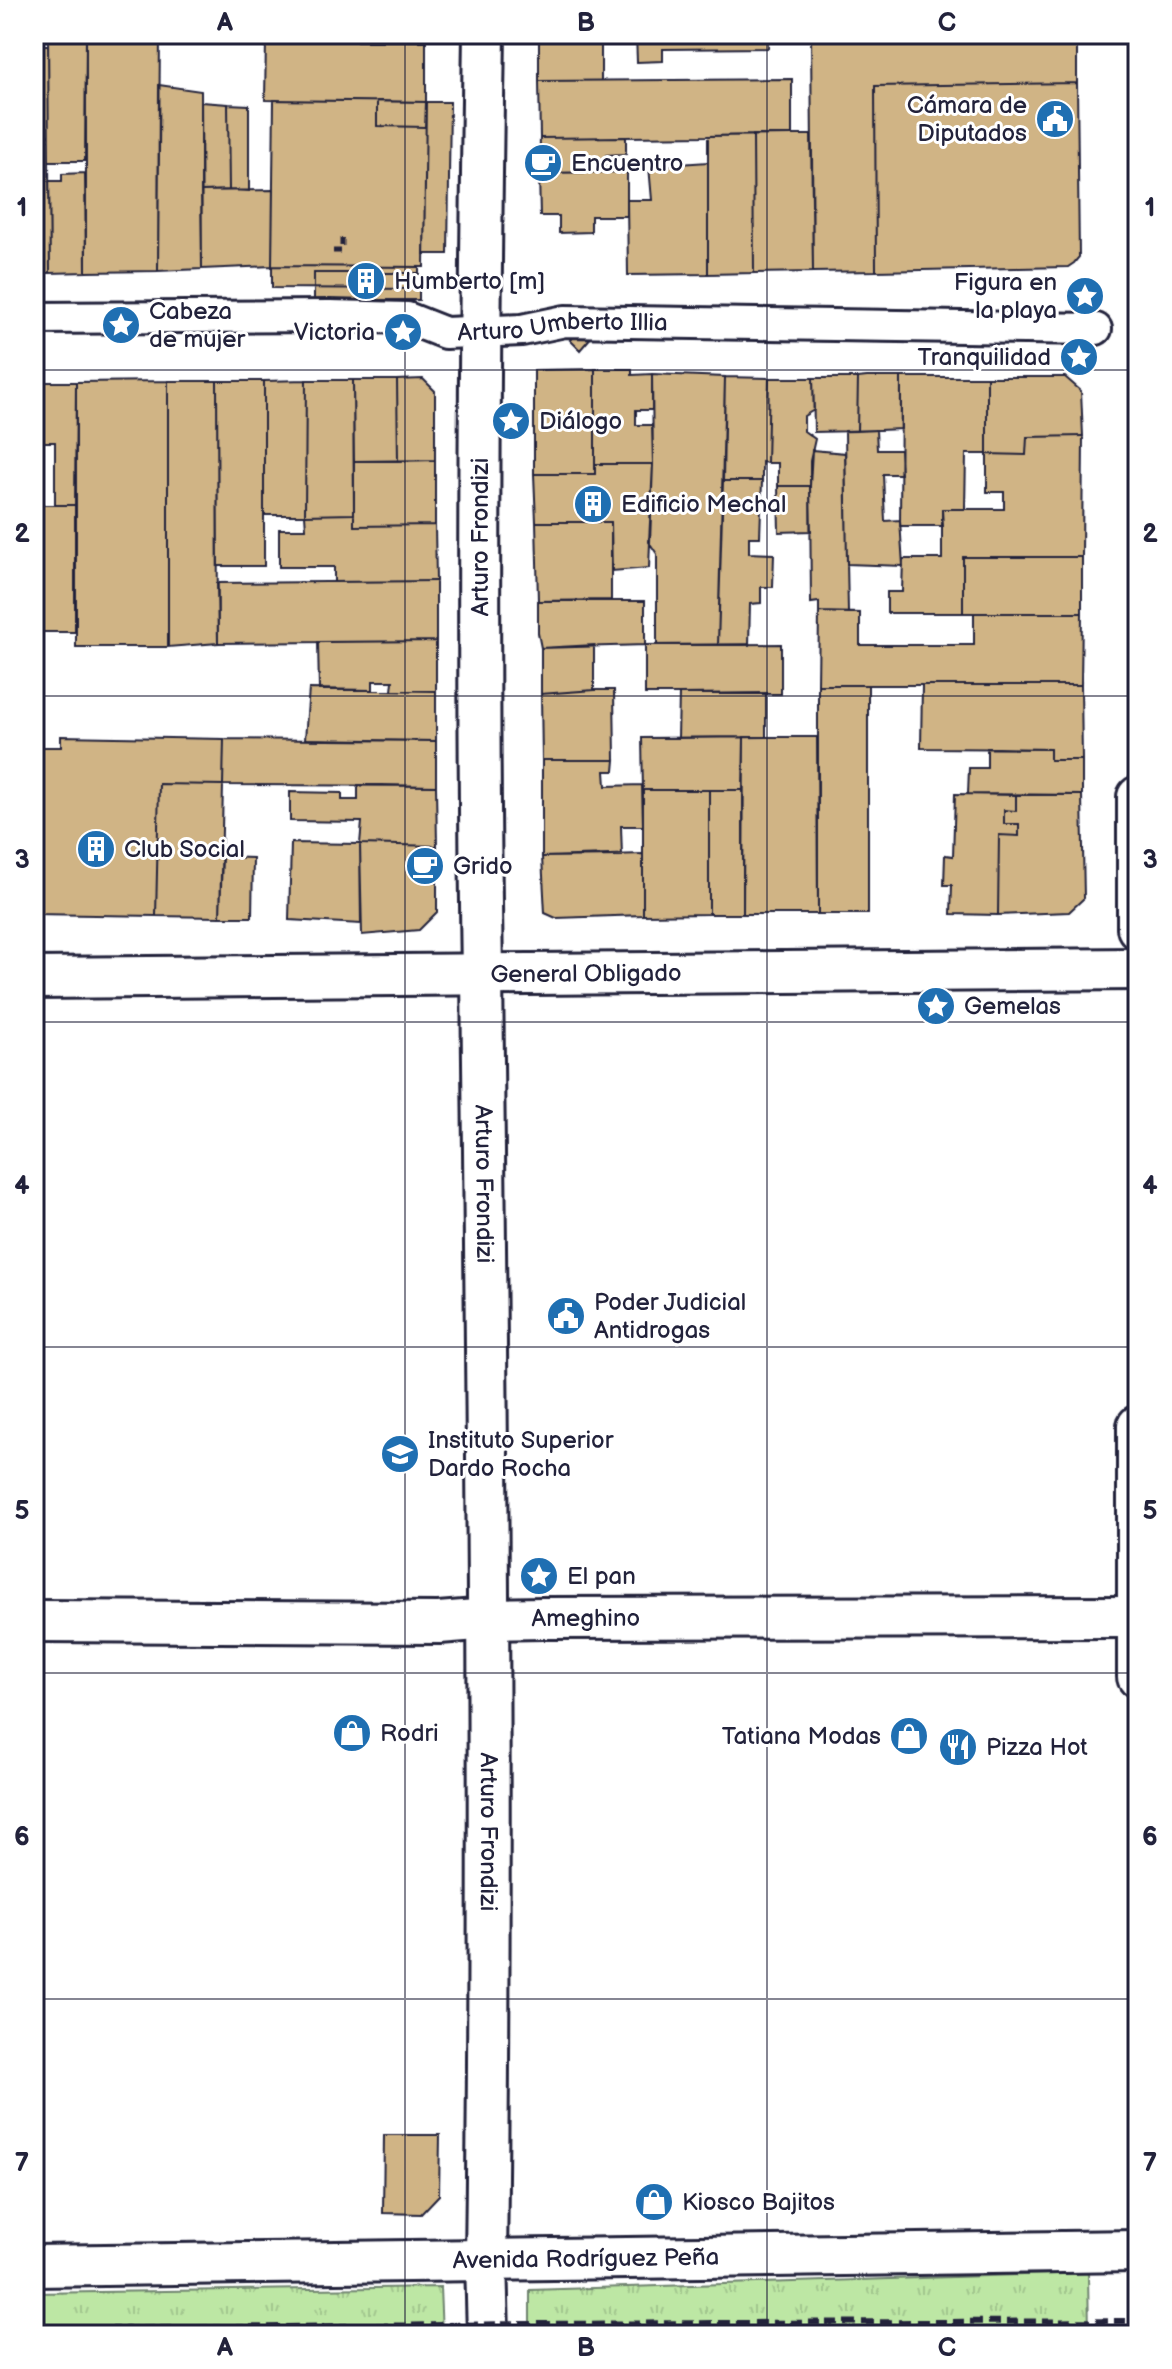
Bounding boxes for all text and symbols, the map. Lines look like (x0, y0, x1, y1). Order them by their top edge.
text: A (216, 8, 233, 39)
text: B (577, 8, 595, 39)
text: C (938, 8, 956, 39)
place label: Cámara de Diputados (907, 91, 1027, 148)
public building icon: Cámara de Diputados (1034, 98, 1076, 140)
cafe icon: Encuentro (522, 142, 564, 184)
place label: Encuentro (571, 149, 683, 178)
text: 1 (17, 193, 27, 224)
text: 1 (1145, 193, 1155, 224)
building icon: Humberto [m] (345, 260, 387, 302)
place label: Humberto [m] (394, 267, 545, 296)
place label: Figura en la playa (954, 268, 1057, 325)
place icon: Figura en la playa (1064, 275, 1106, 317)
place label: Cabeza de mujer (149, 297, 246, 354)
place icon: Cabeza de mujer (100, 304, 142, 346)
street label: Arturo Umberto Illia (457, 307, 668, 347)
place icon: Victoria (382, 311, 424, 353)
place label: Victoria (294, 318, 375, 347)
place icon: Tranquilidad (1058, 336, 1100, 378)
place label: Tranquilidad (917, 343, 1051, 372)
place icon: Diálogo (490, 400, 532, 442)
place label: Diálogo (539, 407, 622, 436)
street label: Arturo Frondizi (466, 458, 495, 616)
building icon: Edificio Mechal (572, 483, 614, 525)
place label: Edificio Mechal (621, 490, 786, 519)
text: 2 (14, 519, 30, 550)
text: 2 (1142, 519, 1158, 550)
building icon: Club Social (75, 828, 117, 870)
place label: Club Social (124, 835, 245, 864)
text: 3 (14, 845, 30, 876)
cafe icon: Grido (404, 845, 446, 887)
text: 3 (1142, 845, 1158, 876)
place label: Grido (453, 852, 513, 881)
street label: General Obligado (490, 959, 682, 989)
place icon: Gemelas (915, 985, 957, 1027)
place label: Gemelas (964, 992, 1061, 1021)
street label: Arturo Frondizi (469, 1104, 499, 1263)
text: 4 (14, 1171, 30, 1202)
text: 4 (1142, 1171, 1158, 1202)
place label: Poder Judicial Antidrogas (594, 1288, 746, 1345)
public building icon: Poder Judicial Antidrogas (545, 1295, 587, 1337)
place label: Instituto Superior Dardo Rocha (428, 1426, 614, 1483)
school or university icon: Instituto Superior Dardo Rocha (379, 1433, 421, 1475)
text: 5 (14, 1496, 30, 1527)
text: 5 (1142, 1496, 1158, 1527)
place icon: El pan (518, 1555, 560, 1597)
place label: El pan (567, 1562, 636, 1591)
street label: Ameghino (531, 1604, 640, 1633)
shop icon: Rodri (331, 1712, 373, 1754)
shop icon: Tatiana Modas (888, 1715, 930, 1757)
place label: Rodri (380, 1719, 439, 1748)
place label: Tatiana Modas (722, 1722, 881, 1751)
restaurant icon: Pizza Hot (937, 1726, 979, 1768)
place label: Pizza Hot (986, 1733, 1088, 1762)
street label: Arturo Frondizi (474, 1753, 503, 1911)
text: 6 (14, 1822, 30, 1853)
text: 6 (1142, 1822, 1158, 1853)
text: 7 (15, 2148, 29, 2179)
text: 7 (1143, 2148, 1157, 2179)
shop icon: Kiosco Bajitos (633, 2181, 675, 2223)
place label: Kiosco Bajitos (682, 2188, 835, 2217)
street label: Avenida Rodríguez Peña (453, 2243, 719, 2275)
text: A (216, 2333, 233, 2364)
text: B (577, 2333, 595, 2364)
text: C (938, 2333, 956, 2364)

